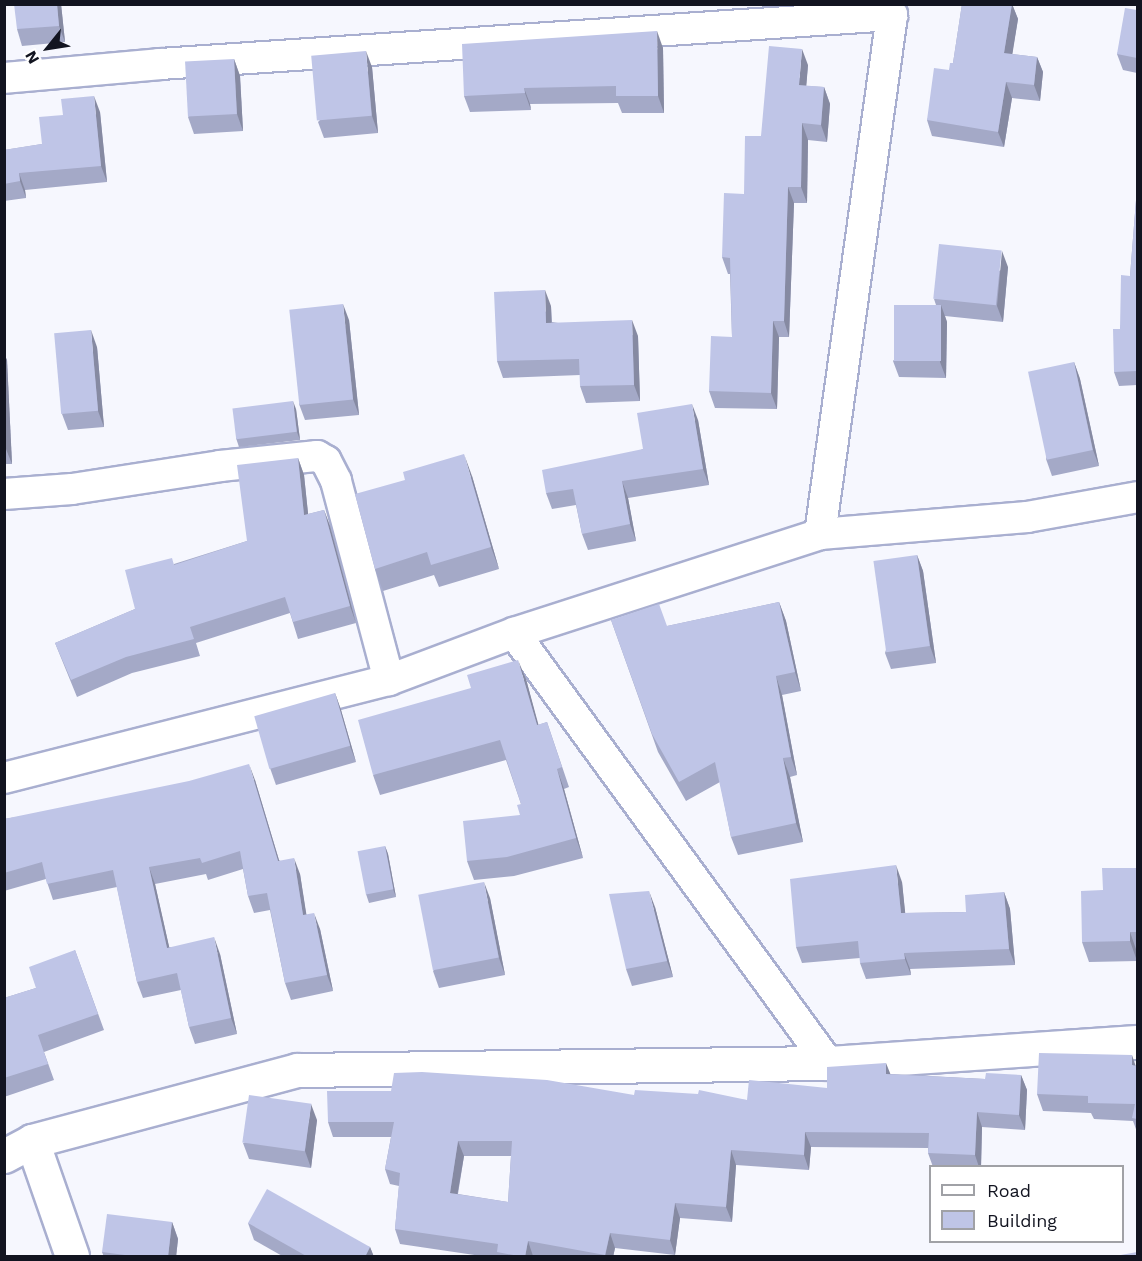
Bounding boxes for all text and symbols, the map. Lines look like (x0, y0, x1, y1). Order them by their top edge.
north arrow (18, 18, 78, 78)
text: N (21, 47, 43, 67)
legend (929, 1165, 1124, 1243)
text: Road (987, 1180, 1031, 1201)
text: Building (987, 1210, 1057, 1231)

